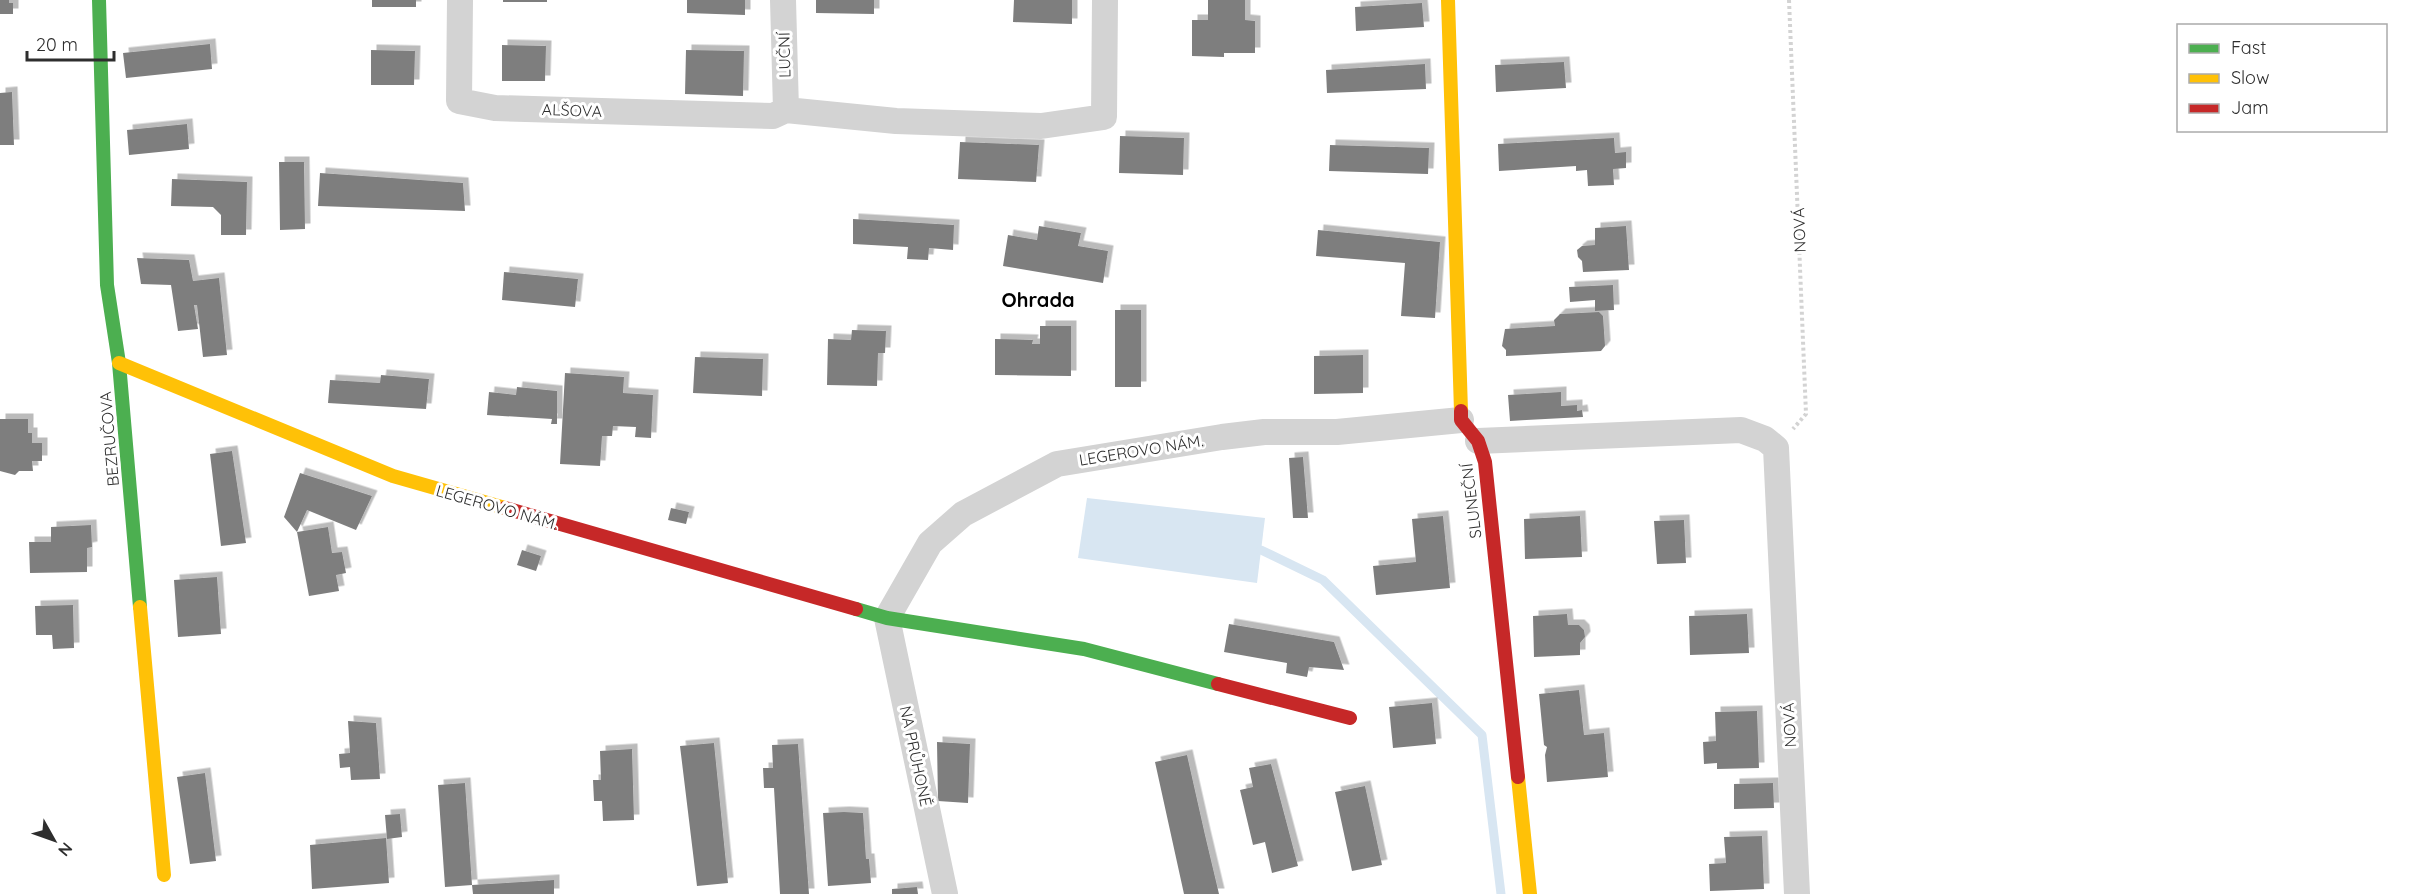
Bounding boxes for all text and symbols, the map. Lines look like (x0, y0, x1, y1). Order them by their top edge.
scale bar (27, 24, 114, 62)
legend (2177, 24, 2387, 132)
street label: LUČNÍ (774, 31, 794, 78)
text: 20 m (36, 33, 78, 56)
text: Fast (2231, 36, 2266, 59)
text: Slow (2231, 66, 2269, 89)
text: Jam (2231, 96, 2269, 119)
street label: ALŠOVA (541, 99, 603, 121)
street label: NOVÁ (1788, 207, 1810, 253)
district label: Ohrada (1001, 287, 1075, 312)
street label: BEZRUČOVA (95, 391, 123, 487)
street label: LEGEROVO NÁM. (1077, 430, 1205, 470)
street label: SLUNEČNÍ (1456, 461, 1486, 540)
street label: LEGEROVO NÁM. (434, 480, 560, 534)
street label: NOVÁ (1778, 702, 1800, 748)
street label: NA PRŮHONĚ (896, 704, 936, 808)
north arrow (24, 810, 84, 870)
text: N (54, 839, 77, 861)

